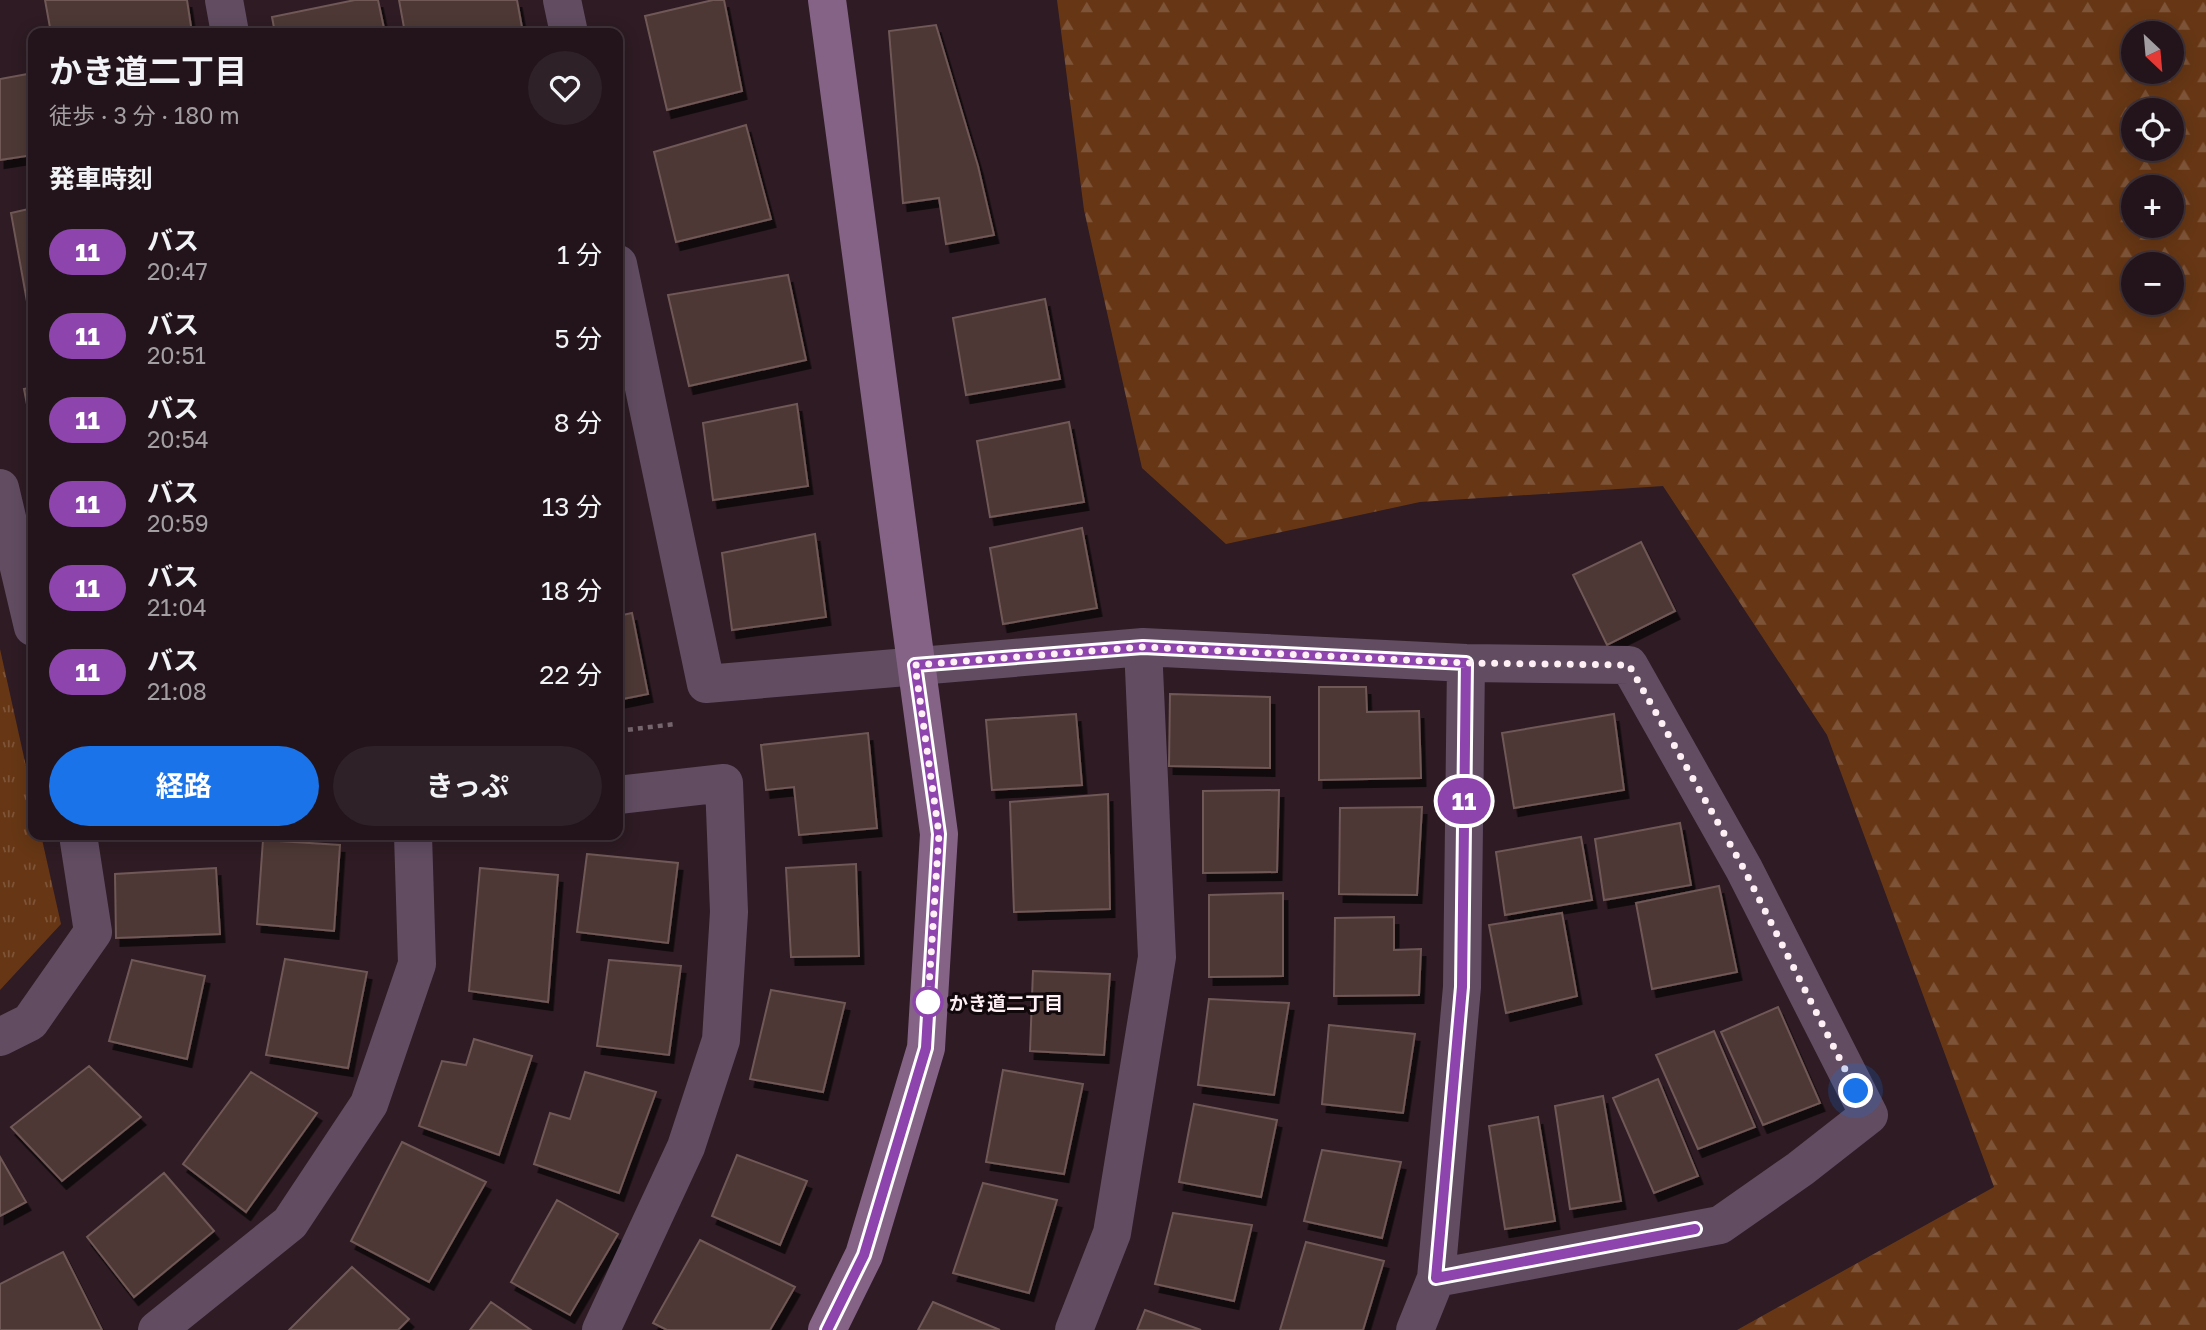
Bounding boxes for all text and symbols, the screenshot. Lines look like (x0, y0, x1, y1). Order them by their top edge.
north arrow (2121, 21, 2184, 84)
map controls (2121, 21, 2184, 315)
text: かき道二丁目 (49, 51, 247, 90)
button: heart (528, 51, 602, 125)
button: locate (2121, 98, 2184, 161)
text: 徒歩 · 3 分 · 180 m (49, 101, 240, 129)
text: 発車時刻 (49, 163, 153, 194)
button: + (2121, 175, 2184, 238)
text: バス (147, 225, 199, 256)
text: 11 (75, 237, 100, 266)
text: 1 分 (557, 239, 602, 270)
button: − (2121, 252, 2184, 315)
text: 20:47 (147, 257, 208, 285)
text: バス (147, 309, 199, 340)
text: 11 (75, 321, 100, 350)
text: 5 分 (554, 323, 602, 354)
text: 20:51 (147, 341, 206, 369)
text: バス (147, 393, 199, 424)
text: 11 (75, 405, 100, 434)
text: 8 分 (554, 407, 602, 438)
text: 20:54 (147, 425, 209, 453)
text: バス (147, 477, 199, 508)
text: 11 (75, 489, 100, 518)
text: 13 分 (542, 491, 602, 522)
text: 20:59 (147, 509, 209, 537)
text: バス (147, 561, 199, 592)
text: 11 (75, 573, 100, 602)
text: 18 分 (541, 575, 602, 606)
text: 21:04 (147, 593, 207, 621)
text: バス (147, 645, 199, 676)
text: 11 (75, 657, 100, 686)
text: 22 分 (539, 659, 602, 690)
text: 21:08 (147, 677, 207, 705)
button: 経路 (49, 746, 319, 826)
button: きっぷ (333, 746, 602, 826)
line badge: 11 (1432, 778, 1496, 824)
text: 11 (1452, 786, 1476, 815)
marker: かき道二丁目 (913, 987, 943, 1017)
place label: かき道二丁目 (949, 991, 1063, 1014)
your location (1838, 1073, 1873, 1108)

